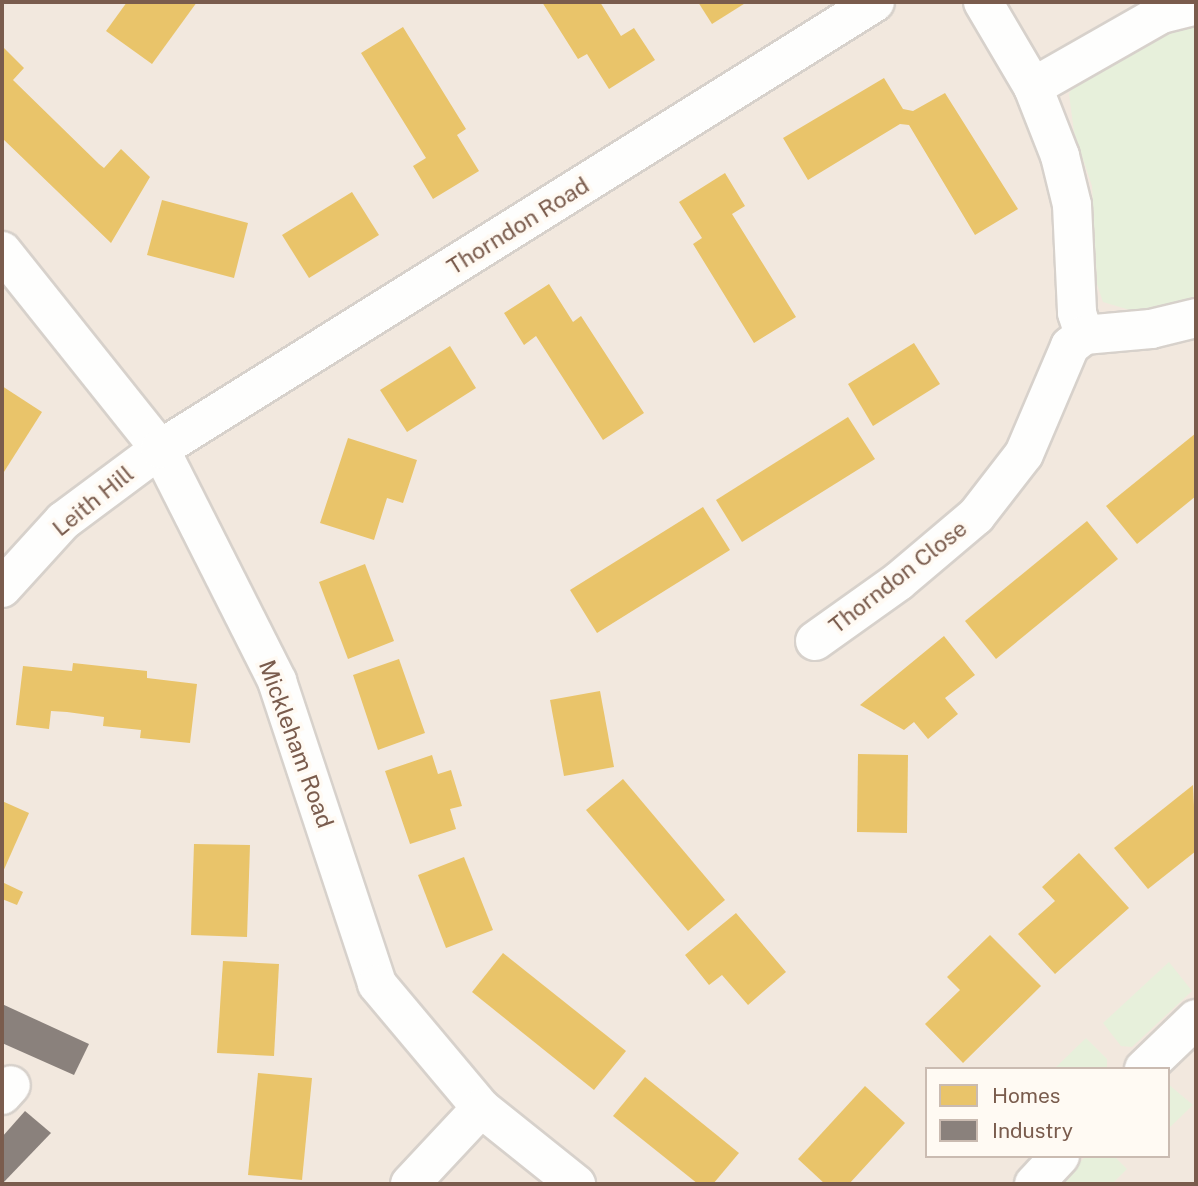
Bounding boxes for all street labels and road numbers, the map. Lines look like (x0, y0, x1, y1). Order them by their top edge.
street label: Thorndon Road (442, 171, 594, 281)
street label: Leith Hill (47, 460, 139, 542)
street label: Thorndon Close (823, 515, 973, 639)
street label: Mickleham Road (253, 656, 339, 832)

